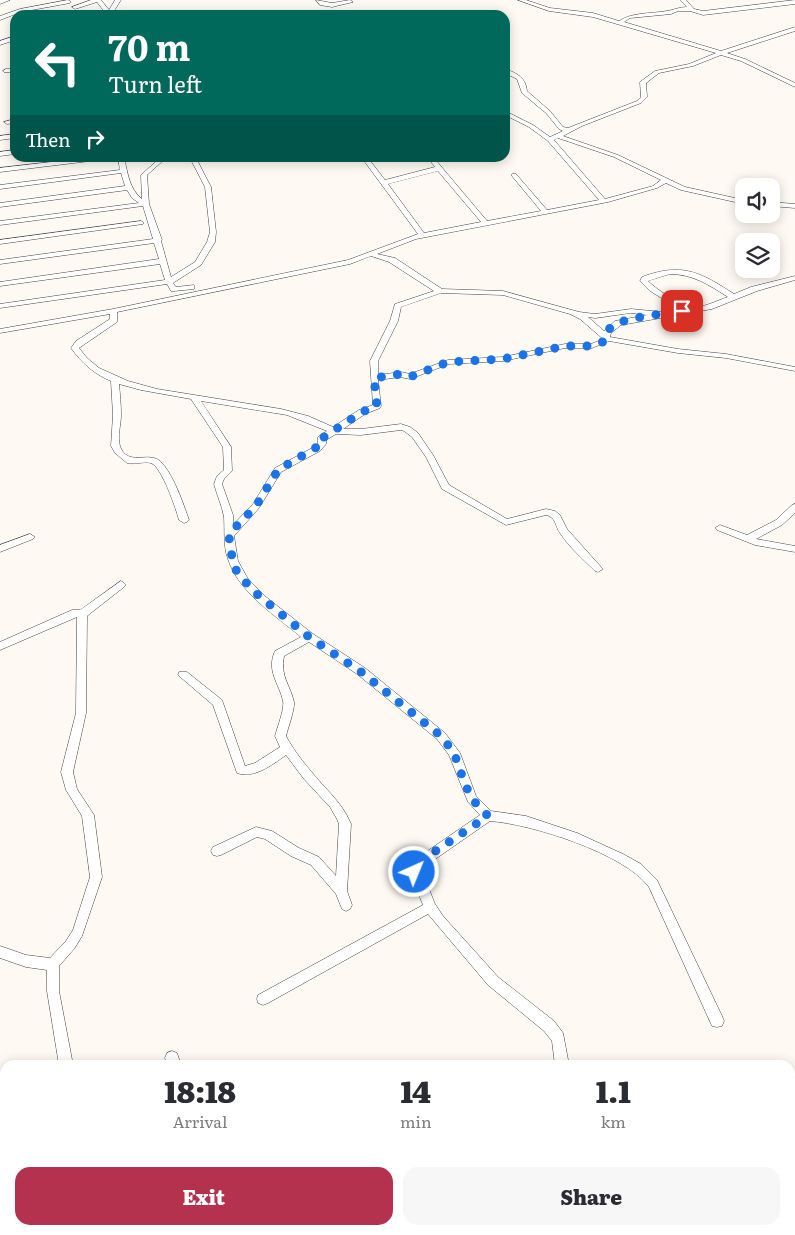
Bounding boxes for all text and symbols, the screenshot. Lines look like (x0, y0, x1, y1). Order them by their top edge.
text: 70 m (108, 20, 190, 72)
icon: left (25, 30, 90, 95)
text: Turn left (108, 67, 202, 100)
text: Then (25, 125, 71, 153)
icon: right (81, 125, 109, 153)
map controls (735, 178, 780, 278)
button: sound (735, 178, 780, 223)
button: layers (735, 233, 780, 278)
pin (661, 290, 703, 332)
icon: arrive (668, 297, 696, 325)
position arrow (387, 845, 439, 897)
text: 18:18 (164, 1068, 236, 1112)
text: 14 (401, 1068, 431, 1112)
text: 1.1 (596, 1068, 631, 1112)
text: Arrival (173, 1109, 227, 1133)
text: min (400, 1109, 432, 1133)
text: km (601, 1109, 626, 1133)
button: Exit (15, 1167, 393, 1225)
button: Share (403, 1167, 780, 1225)

